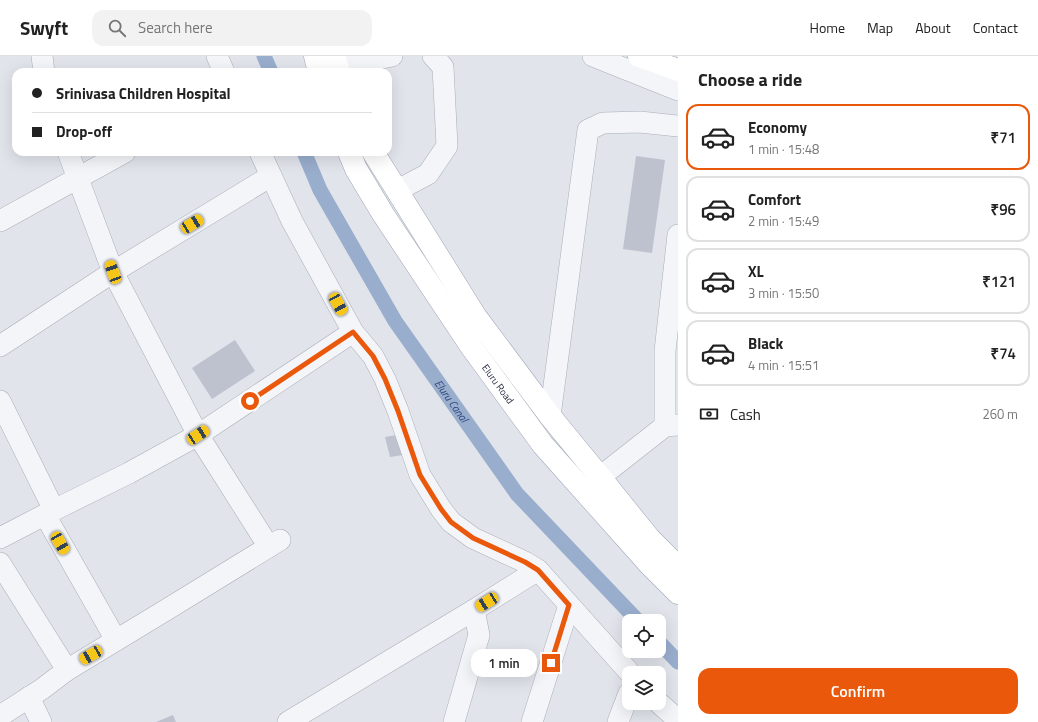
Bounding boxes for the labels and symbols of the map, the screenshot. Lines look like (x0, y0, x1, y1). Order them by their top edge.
car (179, 213, 205, 235)
car (103, 259, 123, 285)
car (327, 291, 349, 317)
street label: Eluru Road (479, 361, 518, 407)
water label: Eluru Canal (431, 376, 473, 427)
route start (241, 392, 259, 410)
car (185, 423, 211, 447)
car (49, 530, 71, 556)
car (474, 591, 500, 613)
car (78, 644, 104, 666)
callout: 1 min (471, 649, 537, 677)
route end (542, 654, 560, 672)

